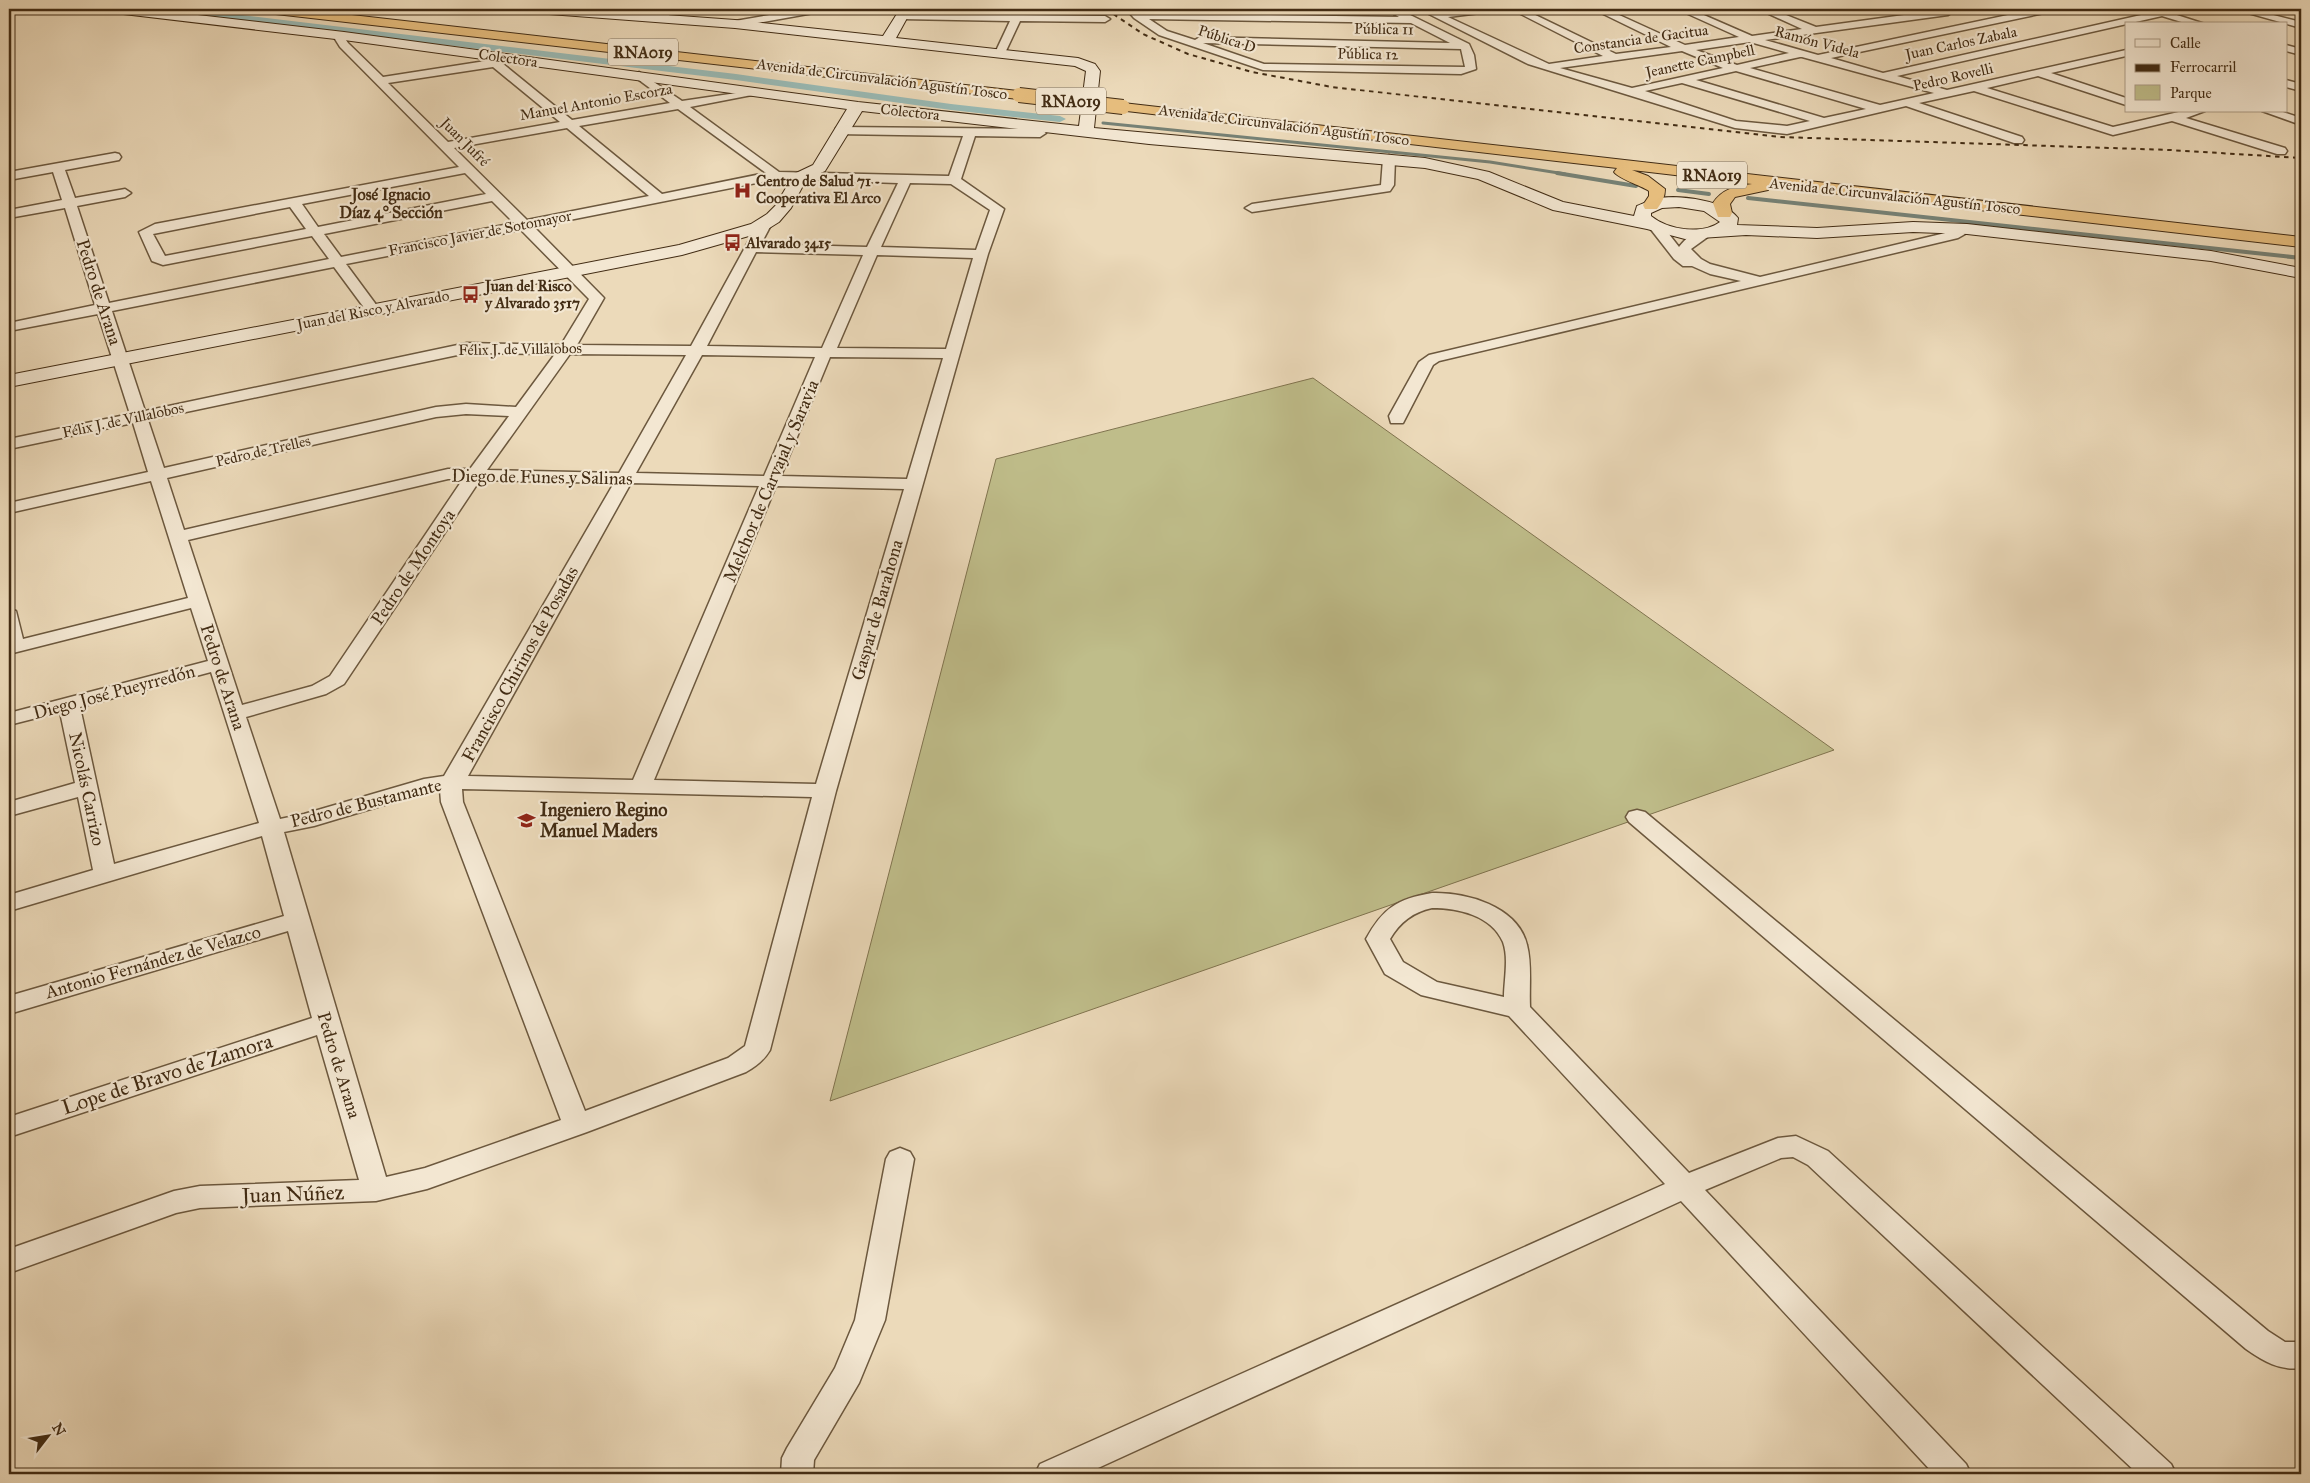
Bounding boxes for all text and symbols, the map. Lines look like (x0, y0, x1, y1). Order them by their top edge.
street label: Pública 11 (1354, 19, 1414, 39)
street label: Pública D (1196, 21, 1258, 57)
street label: Constancia de Gacitua (1573, 21, 1710, 57)
street label: Ramón Videla (1773, 22, 1862, 62)
street label: Juan Carlos Zabala (1902, 22, 2019, 65)
legend (2125, 22, 2288, 112)
text: Calle (2170, 34, 2201, 52)
road number: RNA019 (608, 38, 678, 66)
street label: Jeanette Campbell (1642, 40, 1757, 83)
street label: Pública 12 (1337, 44, 1399, 64)
street label: Colectora (477, 45, 539, 71)
street label: Avenida de Circunvalación Agustín Tosco (755, 55, 1009, 103)
text: Ferrocarril (2170, 58, 2238, 76)
street label: Pedro Rovelli (1911, 59, 1995, 95)
street label: Manuel Antonio Escorza (518, 80, 674, 124)
text: Parque (2170, 84, 2212, 103)
road number: RNA019 (1036, 88, 1106, 114)
street label: Colectora (880, 100, 941, 124)
street label: Avenida de Circunvalación Agustín Tosco (1157, 101, 1411, 149)
street label: Juan Jufré (435, 112, 494, 172)
road number: RNA019 (1677, 162, 1747, 188)
place label: Centro de Salud 71 - Cooperativa El Arco (756, 172, 881, 208)
street label: Avenida de Circunvalación Agustín Tosco (1768, 174, 2022, 218)
hospital icon: Centro de Salud 71 - Cooperativa El Arco (732, 180, 752, 200)
district label: José Ignacio Díaz 4° Sección (339, 185, 443, 223)
street label: Francisco Javier de Sotomayor (387, 206, 574, 261)
bus stop icon: Alvarado 3415 (722, 233, 742, 253)
place label: Alvarado 3415 (745, 234, 831, 253)
street label: Pedro de Arana (71, 236, 127, 348)
place label: Juan del Risco y Alvarado 3517 (483, 277, 580, 313)
bus stop icon: Juan del Risco y Alvarado 3517 (461, 285, 481, 305)
street label: Juan del Risco y Alvarado (293, 286, 451, 335)
street label: Félix J. de Villalobos (458, 339, 582, 360)
street label: Melchor de Carvajal y Saravia (718, 376, 824, 586)
street label: Félix J. de Villalobos (61, 398, 186, 443)
street label: Pedro de Trelles (214, 431, 312, 471)
street label: Diego de Funes y Salinas (451, 464, 633, 491)
street label: Pedro de Montoya (366, 505, 460, 629)
street label: Gaspar de Barahona (846, 537, 908, 683)
street label: Francisco Chirinos de Posadas (457, 562, 583, 766)
street label: Pedro de Arana (195, 621, 251, 733)
street label: Diego José Pueyrredón (31, 660, 198, 725)
street label: Nicolás Carrizo (64, 730, 110, 848)
street label: Pedro de Bustamante (288, 774, 444, 832)
place label: Ingeniero Regino Manuel Maders (540, 799, 668, 842)
school or university icon: Ingeniero Regino Manuel Maders (516, 810, 536, 830)
street label: Antonio Fernández de Velazco (42, 921, 263, 1004)
street label: Pedro de Arana (312, 1009, 366, 1121)
street label: Lope de Bravo de Zamora (58, 1028, 276, 1120)
street label: Juan Núñez (239, 1179, 345, 1209)
north arrow (22, 1410, 72, 1460)
text: N (48, 1420, 69, 1439)

